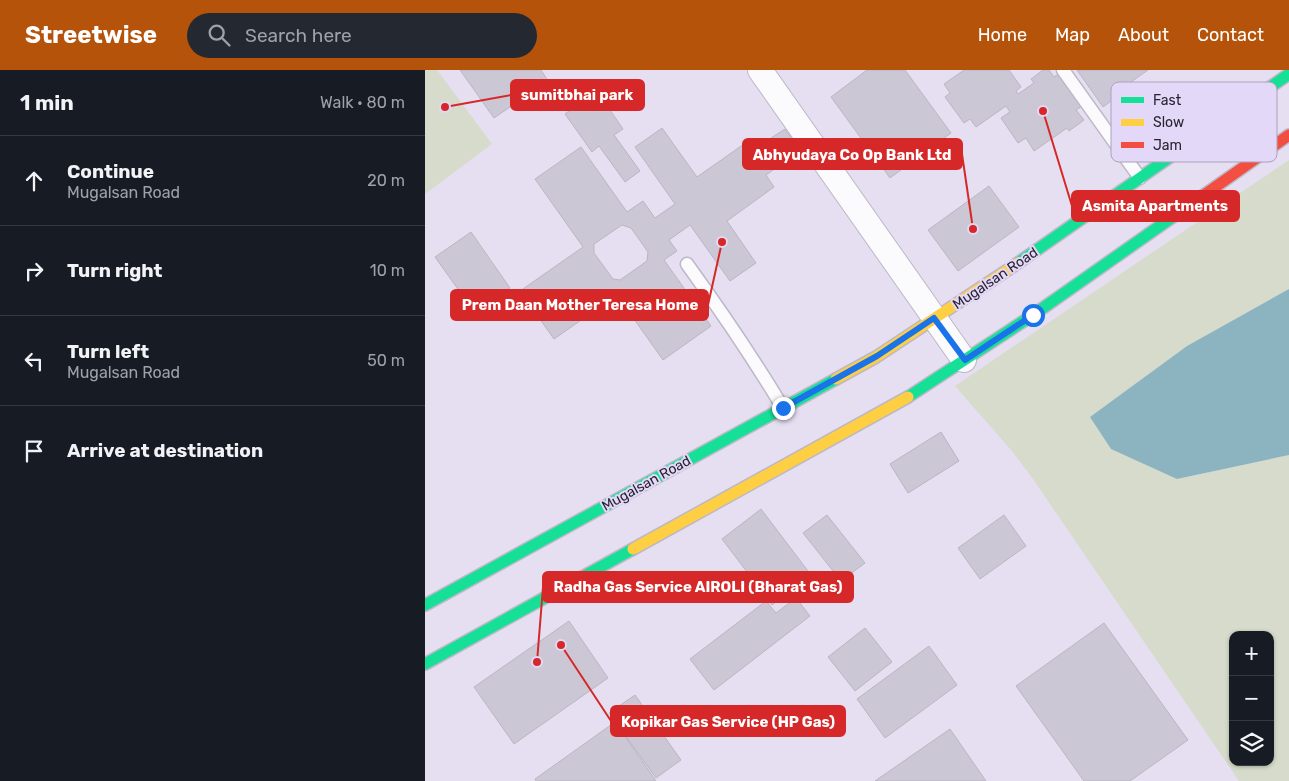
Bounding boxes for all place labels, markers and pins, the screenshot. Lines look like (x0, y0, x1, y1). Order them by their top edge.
callout: sumitbhai park (511, 80, 644, 110)
callout: Abhyudaya Co Op Bank Ltd (743, 139, 962, 169)
callout: Asmita Apartments (1072, 191, 1239, 221)
callout: Prem Daan Mother Teresa Home (451, 290, 708, 320)
callout: Radha Gas Service AIROLI (Bharat Gas) (543, 572, 853, 602)
callout: Kopikar Gas Service (HP Gas) (611, 706, 845, 736)

